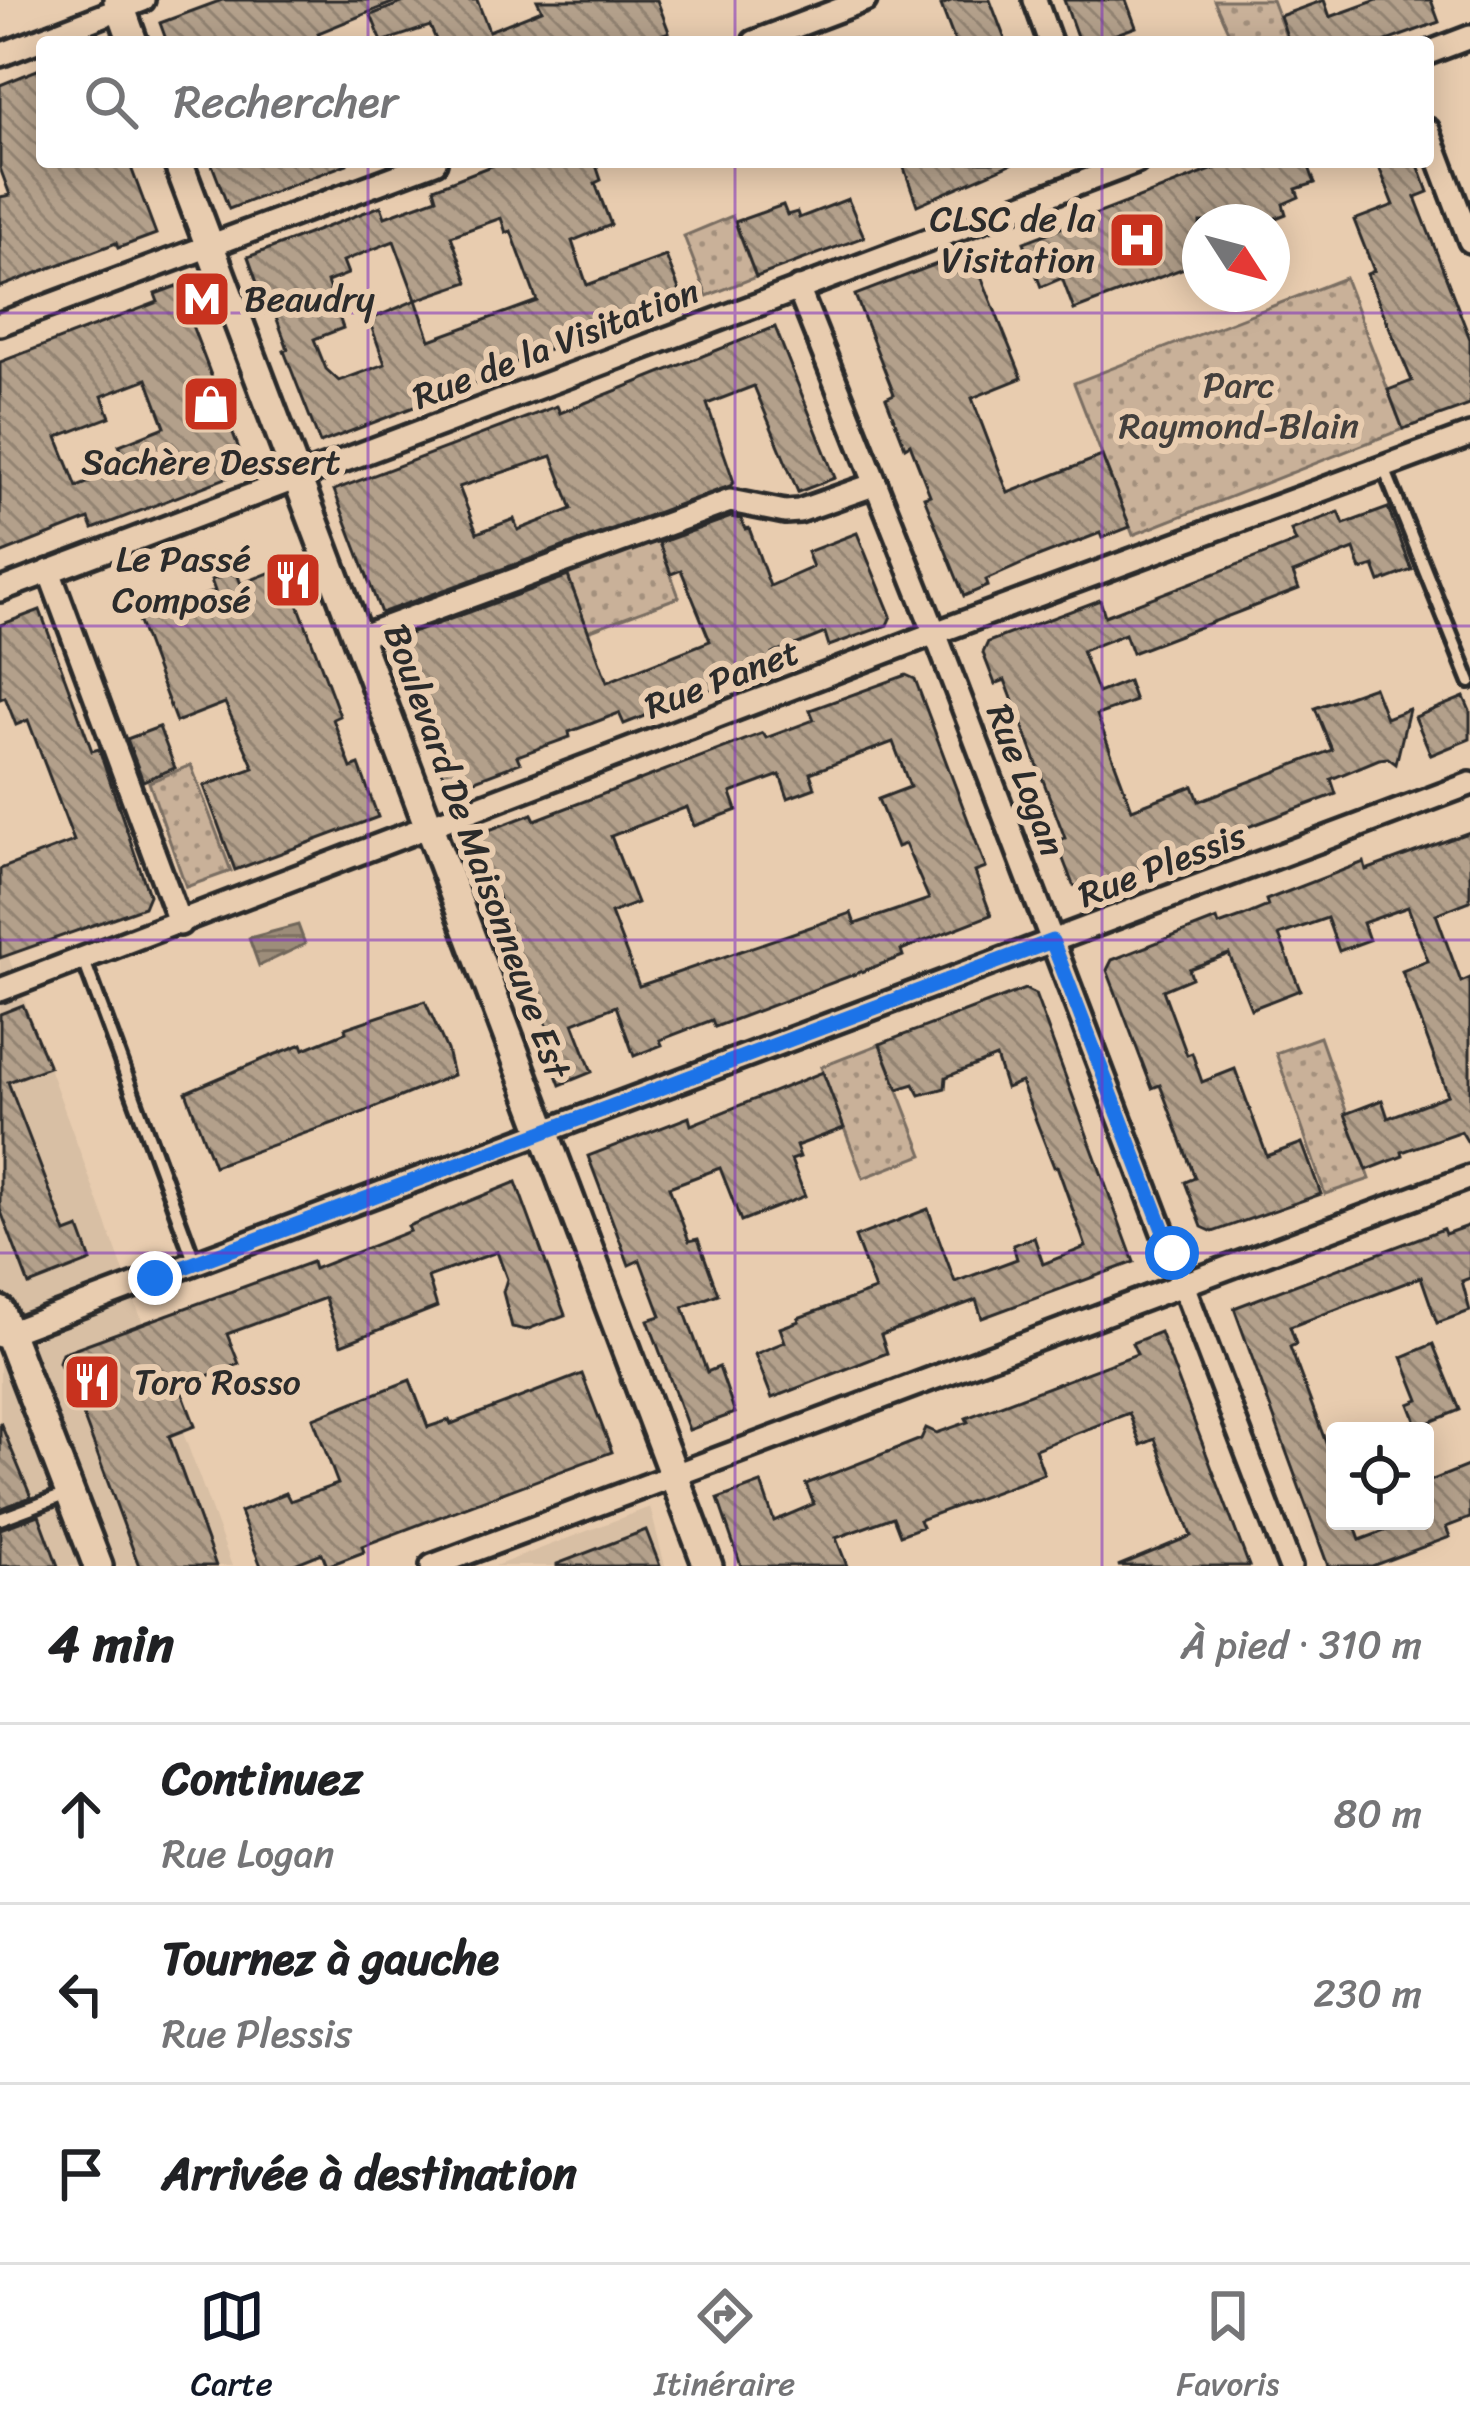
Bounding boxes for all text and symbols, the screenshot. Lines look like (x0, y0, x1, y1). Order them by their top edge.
search box (36, 36, 1434, 168)
text: Rechercher (174, 62, 398, 142)
icon: search (78, 69, 144, 135)
place label: CLSC de la Visitation (930, 187, 1096, 292)
north arrow (1182, 204, 1290, 312)
hospital icon: CLSC de la Visitation (1106, 209, 1168, 271)
street label: Rue de la Visitation (403, 260, 709, 428)
place label: Beaudry (244, 267, 375, 331)
metro station icon: Beaudry (171, 268, 233, 330)
park label: Parc Raymond-Blain (1119, 353, 1359, 458)
shop icon: Sachère Dessert (180, 373, 242, 435)
place label: Sachère Dessert (81, 430, 341, 494)
place label: Le Passé Composé (112, 527, 251, 632)
restaurant icon: Le Passé Composé (262, 549, 324, 611)
street label: Boulevard De Maisonneuve Est (365, 614, 590, 1089)
street label: Rue Panet (635, 620, 809, 738)
street label: Rue Logan (968, 694, 1084, 866)
street label: Rue Plessis (1069, 804, 1256, 926)
route start (1145, 1226, 1199, 1280)
route end (128, 1251, 182, 1305)
place label: Toro Rosso (134, 1350, 301, 1414)
restaurant icon: Toro Rosso (61, 1351, 123, 1413)
map controls (1326, 1422, 1434, 1530)
button: locate (1326, 1422, 1434, 1530)
text: 4 min (48, 1599, 174, 1689)
text: À pied · 310 m (1181, 1610, 1422, 1679)
text: Continuez (162, 1739, 362, 1819)
text: 80 m (1334, 1779, 1422, 1848)
icon: ahead (48, 1781, 114, 1847)
text: Rue Logan (162, 1819, 334, 1888)
text: Tournez à gauche (162, 1919, 499, 1999)
text: 230 m (1313, 1959, 1422, 2028)
icon: left (48, 1961, 114, 2027)
text: Rue Plessis (162, 1999, 352, 2068)
text: Arrivée à destination (162, 2134, 577, 2214)
icon: arrive (48, 2141, 114, 2207)
tab: Carte (191, 2283, 273, 2413)
tab: Itinéraire (654, 2283, 795, 2413)
tab: Favoris (1176, 2283, 1279, 2413)

